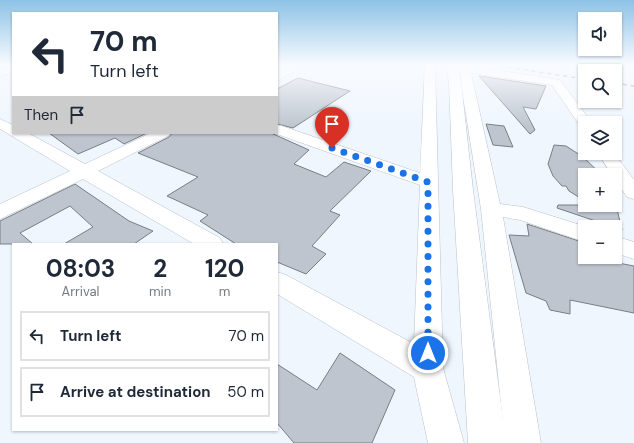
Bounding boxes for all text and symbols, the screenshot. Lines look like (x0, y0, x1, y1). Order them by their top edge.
map controls (578, 12, 622, 264)
button: sound (578, 12, 622, 56)
text: 70 m (90, 23, 158, 60)
icon: left (24, 28, 76, 80)
text: Turn left (90, 59, 159, 83)
button: search (578, 64, 622, 108)
icon: arrive (66, 104, 88, 126)
text: Then (24, 105, 58, 125)
pin (315, 107, 349, 148)
icon: arrive (321, 113, 343, 135)
button: layers (578, 116, 622, 160)
button: + (578, 168, 622, 212)
button: − (578, 220, 622, 264)
text: 08:03 (46, 253, 115, 284)
text: 2 (153, 253, 167, 284)
text: 120 (205, 253, 244, 284)
text: Arrival (62, 283, 99, 300)
text: min (149, 283, 171, 300)
text: m (219, 283, 230, 300)
icon: left (26, 325, 48, 347)
text: Turn left (60, 326, 121, 346)
text: 70 m (229, 326, 264, 346)
position arrow (407, 332, 449, 374)
icon: arrive (26, 381, 48, 403)
text: Arrive at destination (60, 382, 211, 402)
text: 50 m (227, 382, 264, 402)

